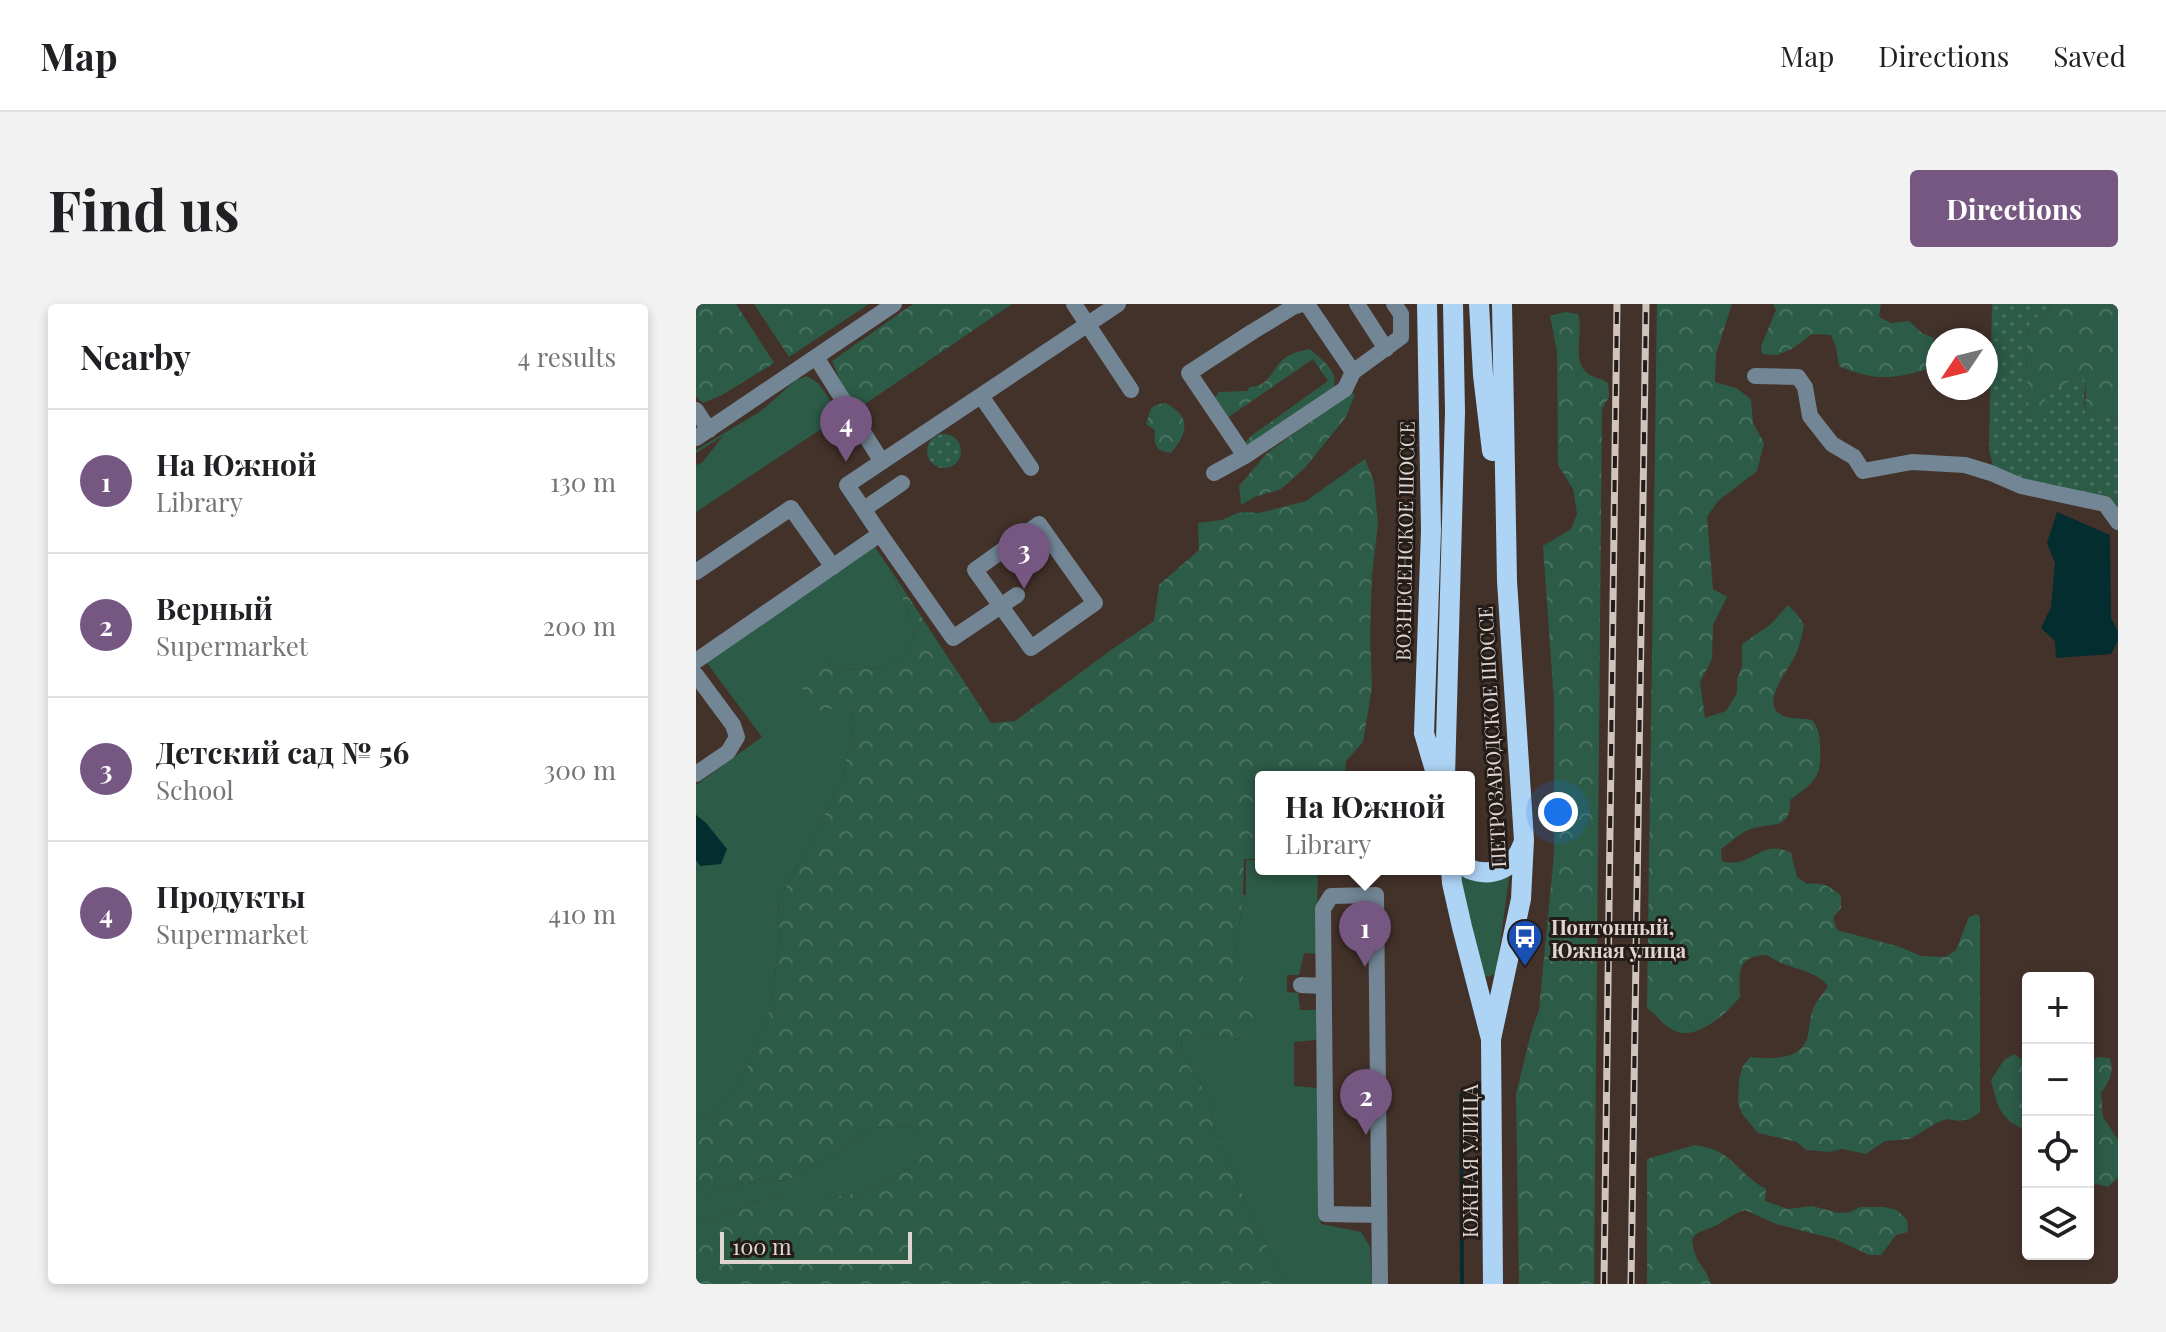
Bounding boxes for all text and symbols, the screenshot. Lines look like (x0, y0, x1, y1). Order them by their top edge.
text: Map (40, 30, 117, 81)
text: Map (1780, 37, 1834, 74)
text: Directions (1878, 37, 2009, 74)
text: Saved (2053, 37, 2126, 74)
button: Directions (1910, 170, 2118, 247)
text: Find us (48, 171, 240, 246)
north arrow (1926, 328, 1998, 400)
text: Nearby (80, 333, 191, 379)
text: 4 results (517, 339, 616, 374)
pin: 4 (820, 396, 872, 462)
street label: ВОЗНЕСЕНСКОЕ ШОССЕ (1388, 421, 1420, 661)
text: На Южной (156, 444, 317, 484)
text: 1 (101, 464, 111, 499)
text: 130 m (550, 464, 616, 499)
text: Library (156, 484, 243, 519)
pin: 3 (998, 523, 1050, 589)
text: Верный (156, 588, 273, 628)
street label: ПЕТРОЗАВОДСКОЕ ШОССЕ (1471, 606, 1511, 868)
text: 2 (99, 608, 113, 643)
text: 200 m (543, 608, 616, 643)
text: Supermarket (156, 628, 308, 663)
text: Детский сад № 56 (156, 732, 409, 772)
text: 3 (100, 752, 112, 787)
text: 300 m (544, 752, 616, 787)
popup (1255, 771, 1475, 875)
text: School (156, 772, 234, 807)
text: На Южной (1285, 786, 1445, 826)
your location (1538, 792, 1578, 832)
text: Library (1285, 826, 1371, 861)
text: Продукты (156, 876, 306, 916)
text: 4 (99, 896, 113, 931)
text: 410 m (548, 896, 616, 931)
pin: 1 (1339, 901, 1391, 967)
place label: Понтонный, Южная улица (1551, 913, 1687, 963)
text: Supermarket (156, 916, 308, 951)
bus stop icon: Понтонный, Южная улица (1506, 918, 1544, 968)
map controls (2022, 972, 2094, 1260)
button: + (2022, 972, 2094, 1044)
button: − (2022, 1044, 2094, 1116)
pin: 2 (1340, 1069, 1392, 1135)
street label: ЮЖНАЯ УЛИЦА (1456, 1084, 1483, 1238)
button: locate (2022, 1116, 2094, 1188)
button: layers (2022, 1188, 2094, 1260)
scale bar (720, 1228, 912, 1264)
text: 100 m (732, 1231, 792, 1261)

